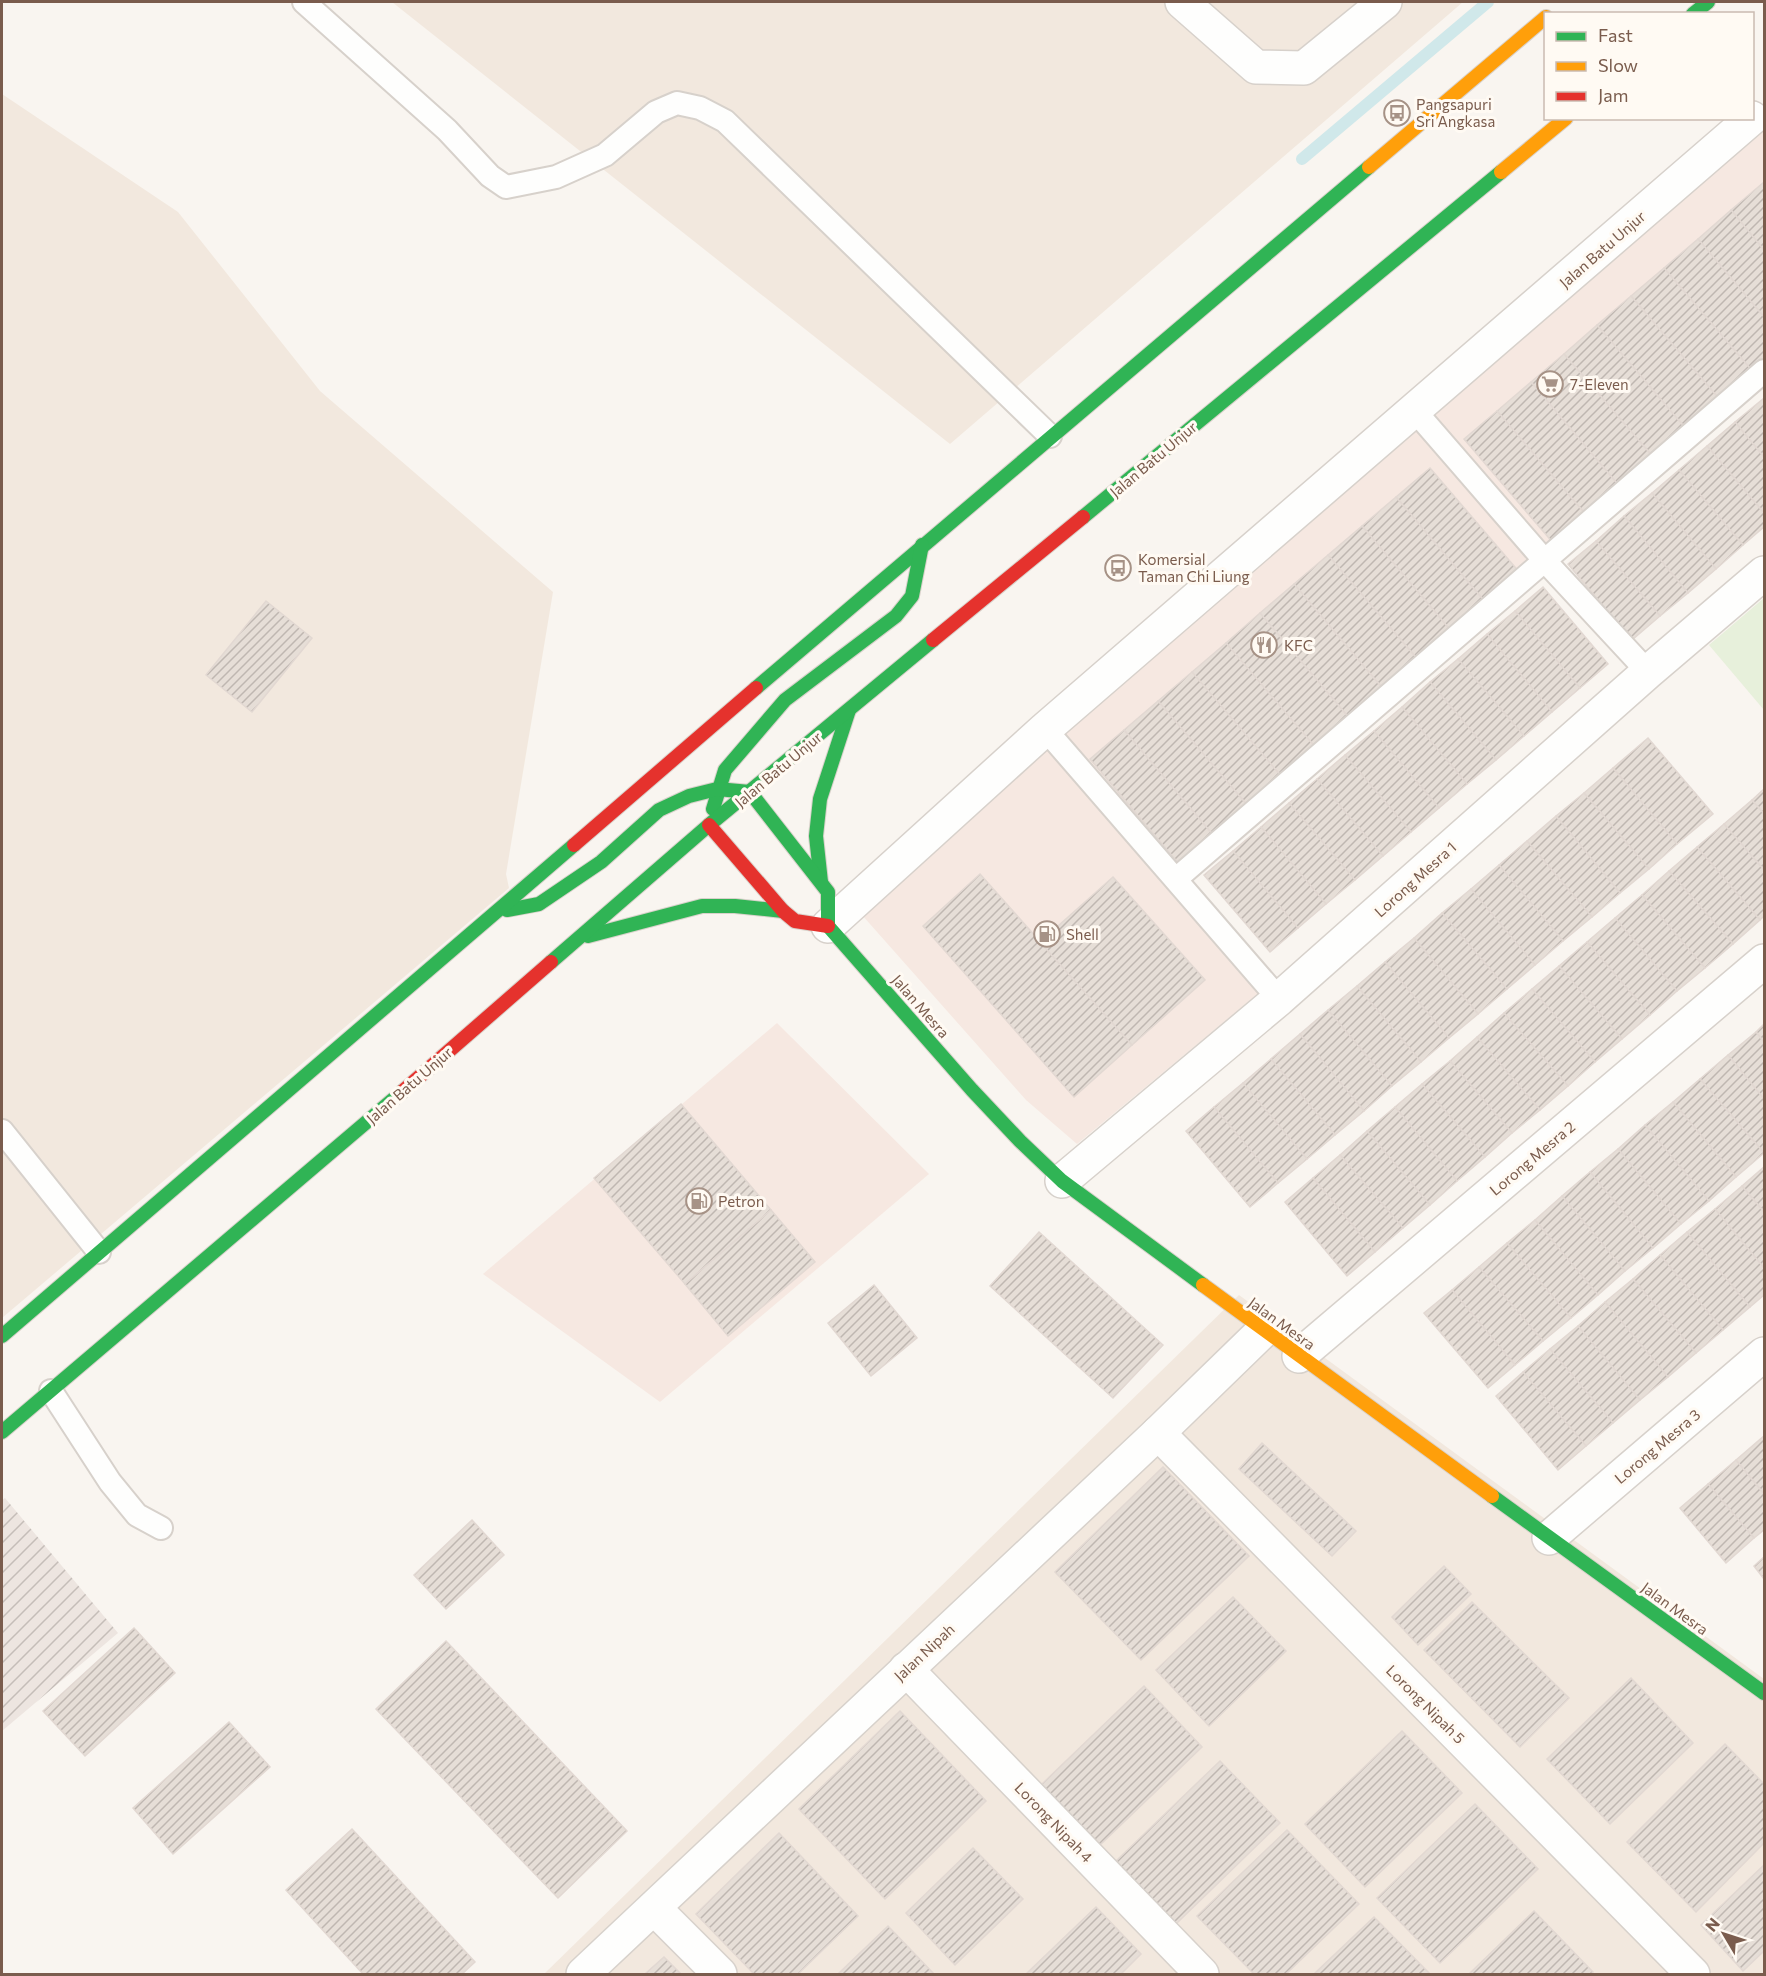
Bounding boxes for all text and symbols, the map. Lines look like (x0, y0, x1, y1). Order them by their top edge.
legend (1544, 12, 1754, 120)
text: Fast (1598, 24, 1633, 46)
text: Slow (1598, 54, 1638, 76)
text: Jam (1598, 84, 1628, 106)
place label: Pangsapuri Sri Angkasa (1416, 95, 1495, 130)
bus stop icon: Pangsapuri Sri Angkasa (1382, 98, 1412, 128)
street label: Jalan Batu Unjur (1555, 207, 1649, 291)
supermarket icon: 7-Eleven (1535, 369, 1565, 399)
place label: 7-Eleven (1570, 375, 1629, 393)
street label: Jalan Batu Unjur (1106, 417, 1200, 501)
place label: Komersial Taman Chi Liung (1138, 550, 1250, 585)
bus stop icon: Komersial Taman Chi Liung (1103, 553, 1133, 583)
restaurant icon: KFC (1249, 630, 1279, 660)
place label: KFC (1284, 636, 1313, 654)
street label: Jalan Batu Unjur (731, 727, 825, 811)
street label: Lorong Mesra 1 (1370, 838, 1460, 920)
fuel station icon: Shell (1032, 919, 1062, 949)
place label: Shell (1066, 925, 1099, 943)
street label: Jalan Mesra (889, 971, 953, 1041)
street label: Jalan Batu Unjur (362, 1043, 456, 1127)
street label: Lorong Mesra 2 (1486, 1117, 1578, 1199)
fuel station icon: Petron (684, 1186, 714, 1216)
place label: Petron (718, 1192, 764, 1210)
street label: Jalan Mesra (1245, 1293, 1319, 1353)
street label: Lorong Mesra 3 (1611, 1405, 1703, 1487)
street label: Jalan Mesra (1638, 1578, 1712, 1638)
street label: Jalan Nipah (890, 1620, 958, 1684)
street label: Lorong Nipah 5 (1383, 1661, 1469, 1747)
street label: Lorong Nipah 4 (1011, 1778, 1097, 1866)
north arrow (1694, 1904, 1754, 1964)
text: N (1701, 1914, 1723, 1935)

